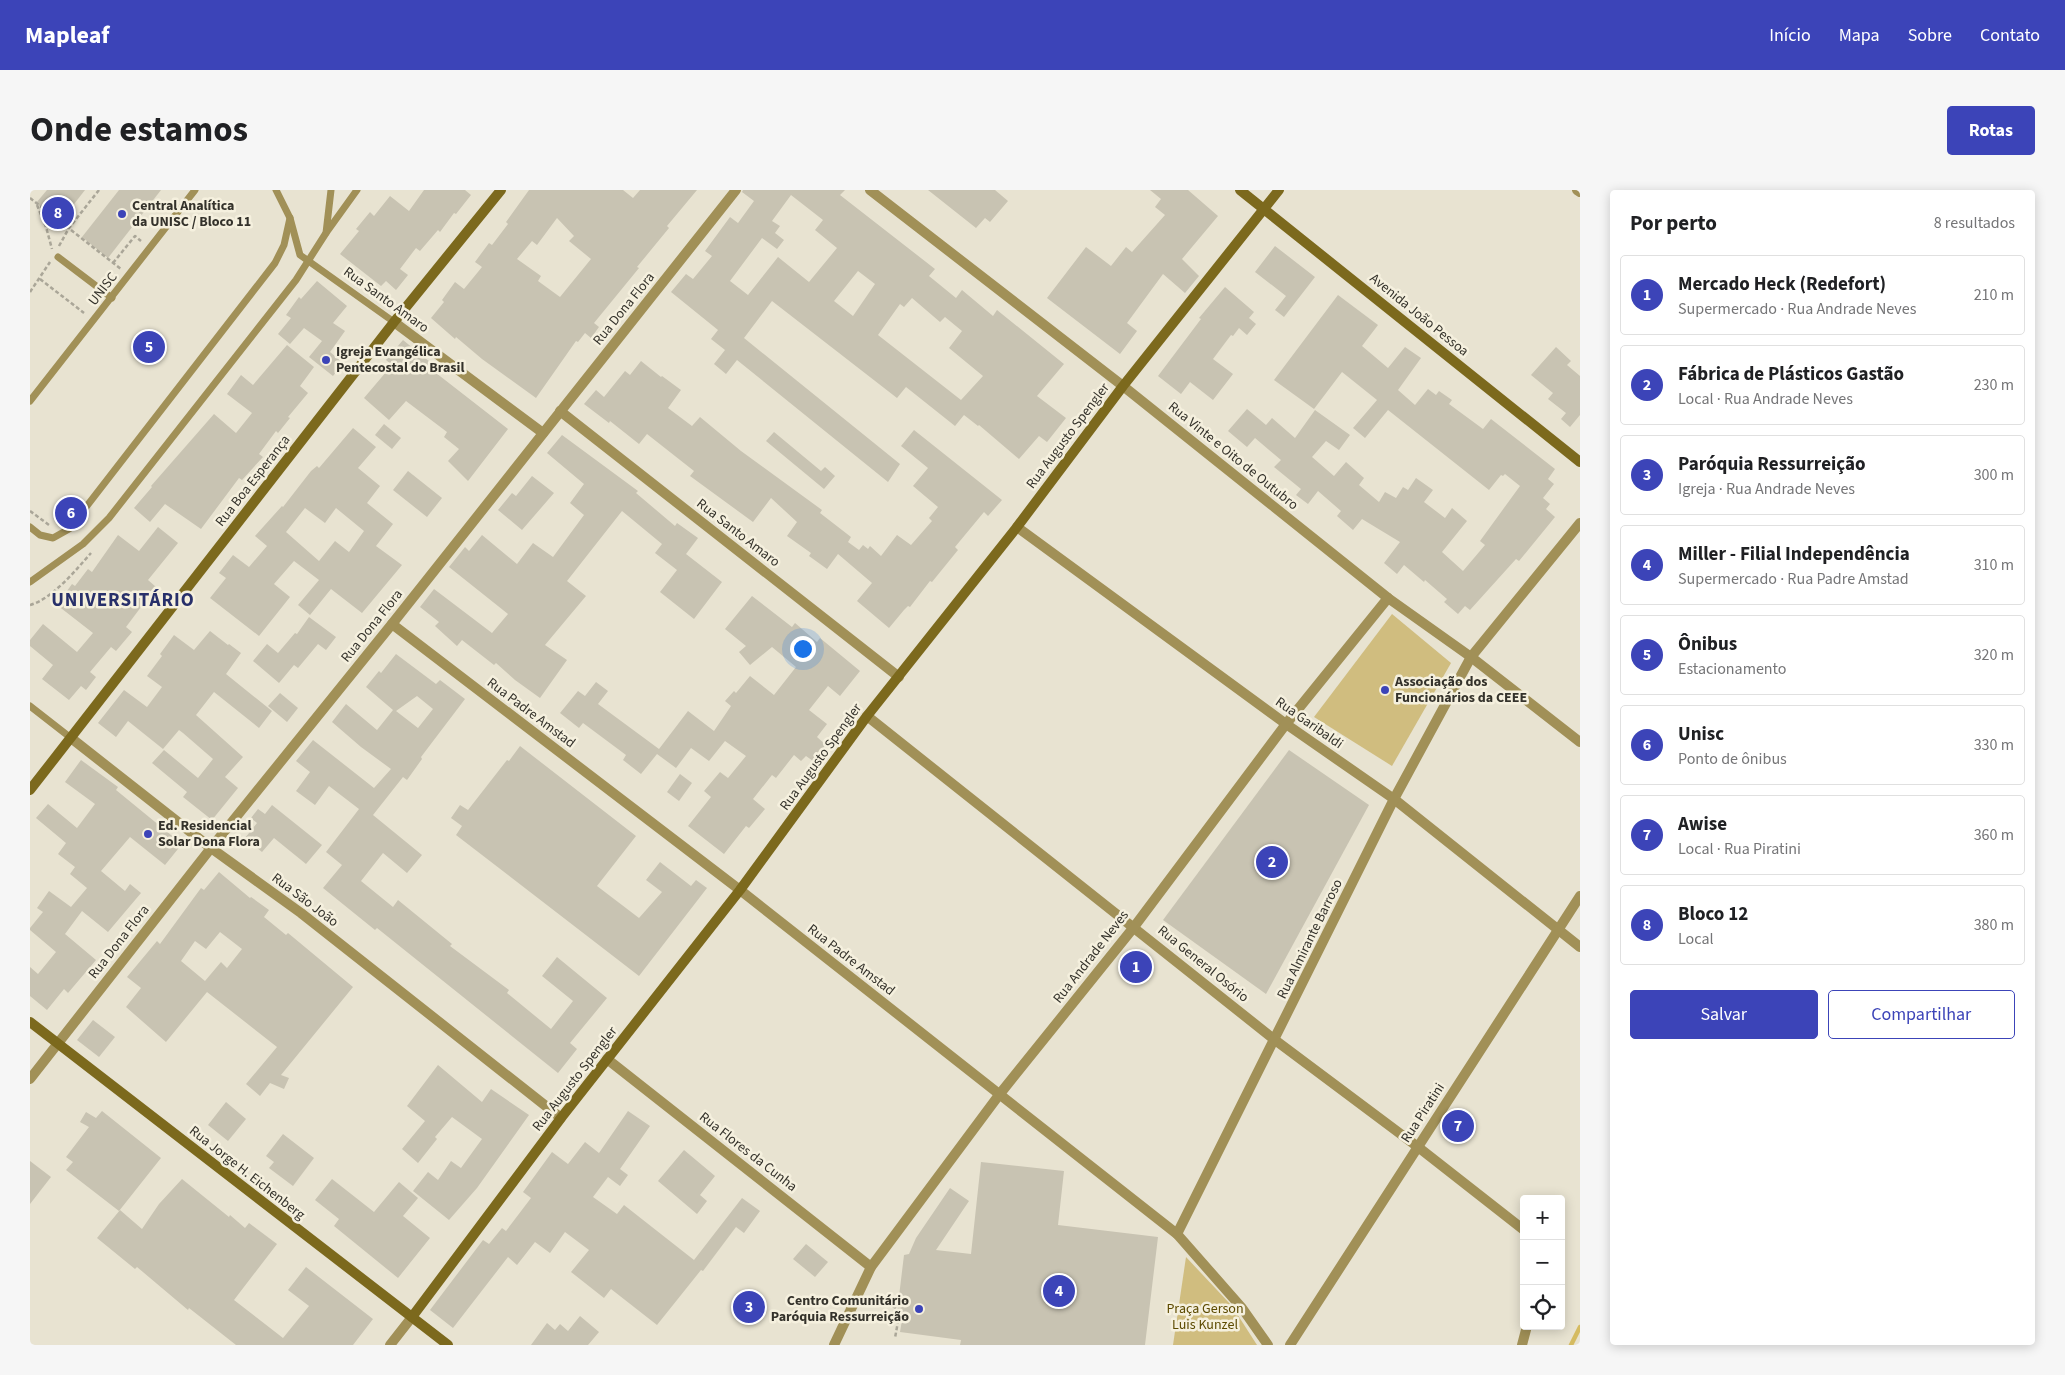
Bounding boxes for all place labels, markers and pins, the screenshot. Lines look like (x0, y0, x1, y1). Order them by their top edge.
pin: 8 (42, 194, 74, 232)
place label: Central Analítica da UNISC / Bloco 11 (132, 196, 251, 232)
marker: Central Analítica da UNISC / Bloco 11 (116, 208, 128, 220)
pin: 5 (133, 328, 165, 366)
place label: Igreja Evangélica Pentecostal do Brasil (336, 342, 464, 378)
marker: Igreja Evangélica Pentecostal do Brasil (320, 354, 332, 366)
pin: 6 (55, 494, 87, 532)
place label: Associação dos Funcionários da CEEE (1394, 672, 1527, 708)
marker: Associação dos Funcionários da CEEE (1379, 684, 1391, 696)
place label: Ed. Residencial Solar Dona Flora (158, 816, 260, 852)
marker: Ed. Residencial Solar Dona Flora (142, 828, 154, 840)
pin: 2 (1256, 843, 1288, 881)
pin: 1 (1120, 948, 1152, 986)
pin: 7 (1442, 1107, 1474, 1145)
pin: 4 (1043, 1272, 1075, 1310)
pin: 3 (733, 1288, 765, 1326)
place label: Centro Comunitário Paróquia Ressurreição (771, 1291, 909, 1327)
marker: Centro Comunitário Paróquia Ressurreição (913, 1303, 925, 1315)

